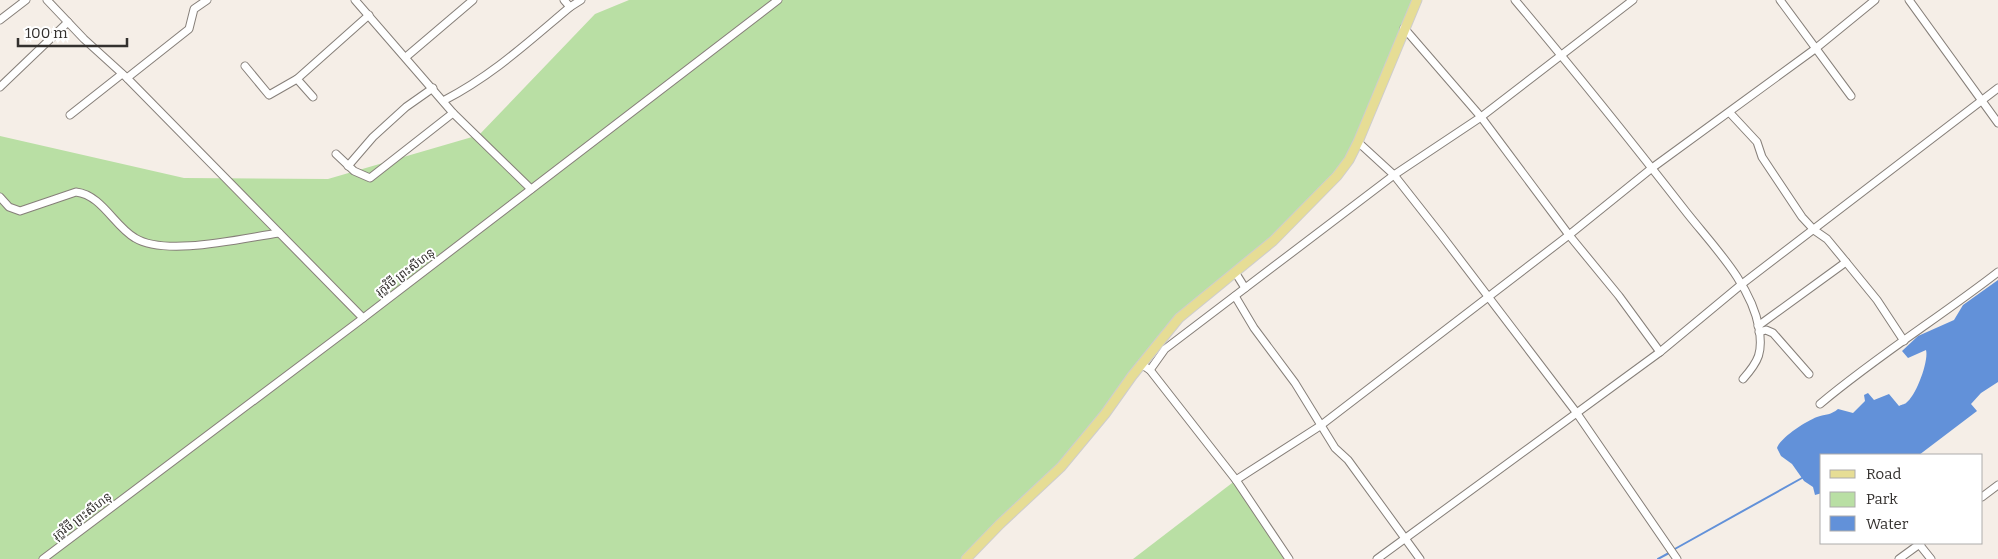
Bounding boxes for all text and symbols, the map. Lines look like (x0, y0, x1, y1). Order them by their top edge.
scale bar (18, 15, 126, 47)
text: 100 m (25, 24, 68, 42)
street label: រុក្ខវិថី ព្រះសីហនុ (372, 245, 438, 299)
legend (1820, 454, 1983, 544)
text: Road (1866, 465, 1901, 483)
street label: រុក្ខវិថី ព្រះសីហនុ (49, 489, 115, 543)
text: Park (1866, 490, 1898, 508)
text: Water (1866, 515, 1909, 533)

